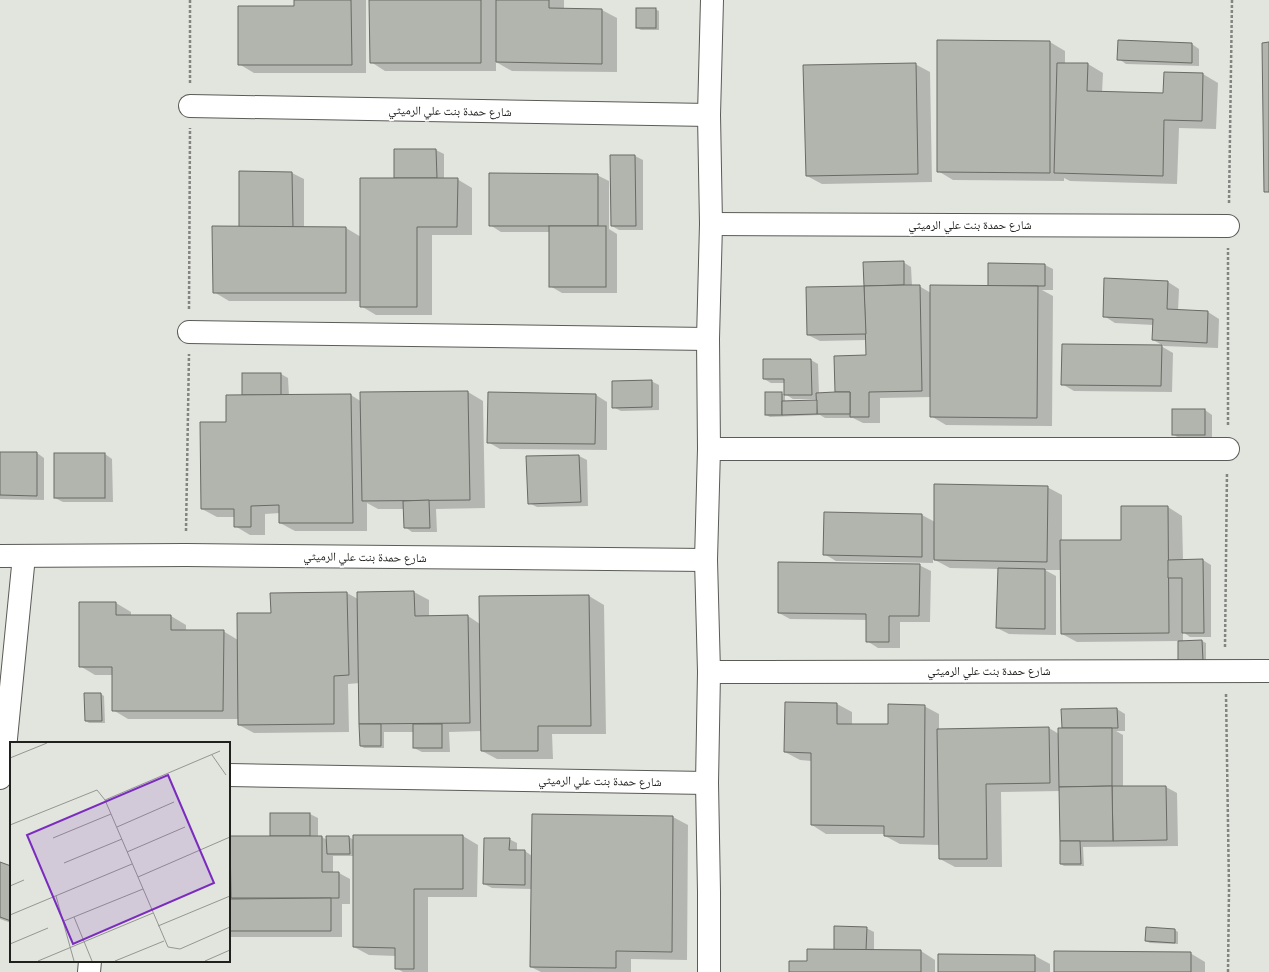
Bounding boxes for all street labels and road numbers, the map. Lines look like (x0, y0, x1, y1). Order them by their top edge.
street label: شارع حمدة بنت علي الرميثي (388, 103, 512, 122)
street label: شارع حمدة بنت علي الرميثي (908, 218, 1032, 235)
street label: شارع حمدة بنت علي الرميثي (303, 549, 427, 568)
street label: شارع حمدة بنت علي الرميثي (927, 664, 1051, 681)
street label: شارع حمدة بنت علي الرميثي (538, 773, 662, 792)

